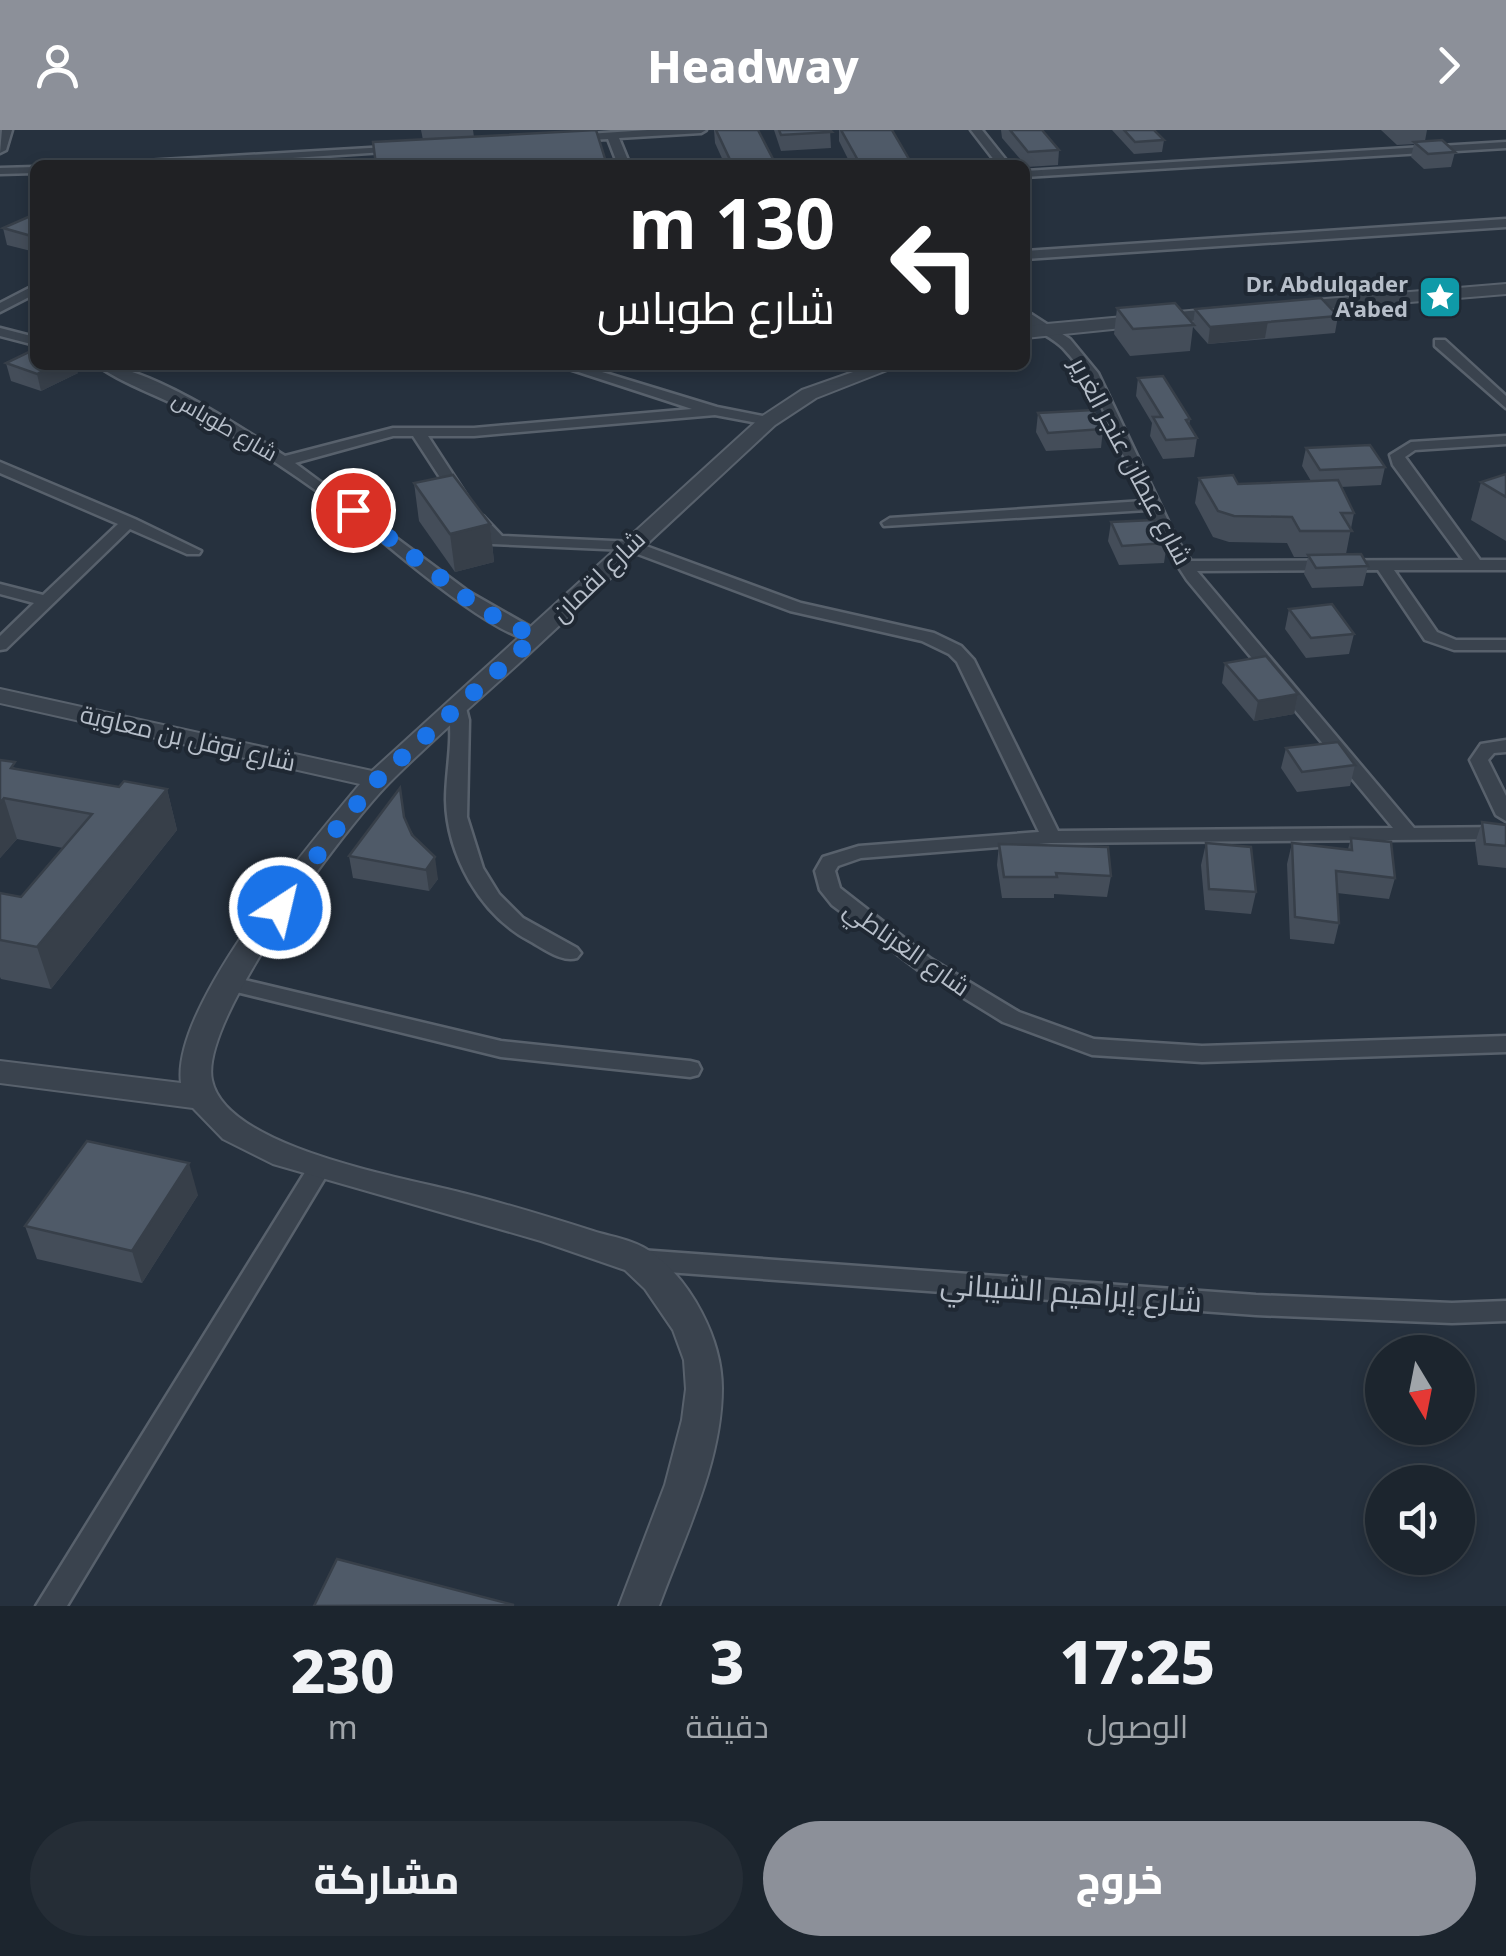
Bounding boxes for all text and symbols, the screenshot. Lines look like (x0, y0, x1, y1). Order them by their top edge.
text: Headway (647, 35, 859, 96)
icon: person (30, 38, 85, 93)
icon: forward (1421, 38, 1476, 93)
text: 130 m (628, 174, 835, 270)
icon: left (870, 200, 1000, 330)
place label: Dr. Abdulqader A'abed (1246, 268, 1408, 323)
place icon: Dr. Abdulqader A'abed (1417, 274, 1463, 320)
text: شارع طوباس (597, 276, 835, 337)
street label: شارع عبطان عنجر الغرير (1061, 349, 1201, 571)
street label: شارع طوباس (167, 383, 283, 468)
pin (311, 468, 396, 553)
icon: arrive (326, 483, 381, 538)
street label: شارع لقمان (543, 522, 652, 629)
street label: شارع نوفل بن معاوية (77, 696, 299, 779)
position arrow (228, 856, 332, 960)
street label: شارع الغرناطي (835, 891, 977, 1006)
street label: شارع إبراهيم الشيباني (938, 1262, 1203, 1325)
north arrow (1365, 1335, 1475, 1445)
map controls (1365, 1335, 1475, 1575)
button: sound (1365, 1465, 1475, 1575)
text: 3 (710, 1620, 744, 1702)
text: 17:25 (1059, 1620, 1215, 1702)
text: 230 (291, 1629, 395, 1711)
text: دقيقة (686, 1704, 769, 1747)
text: الوصول (1086, 1704, 1188, 1747)
text: m (328, 1705, 358, 1748)
button: مشاركة (30, 1821, 743, 1936)
button: خروج (763, 1821, 1476, 1936)

